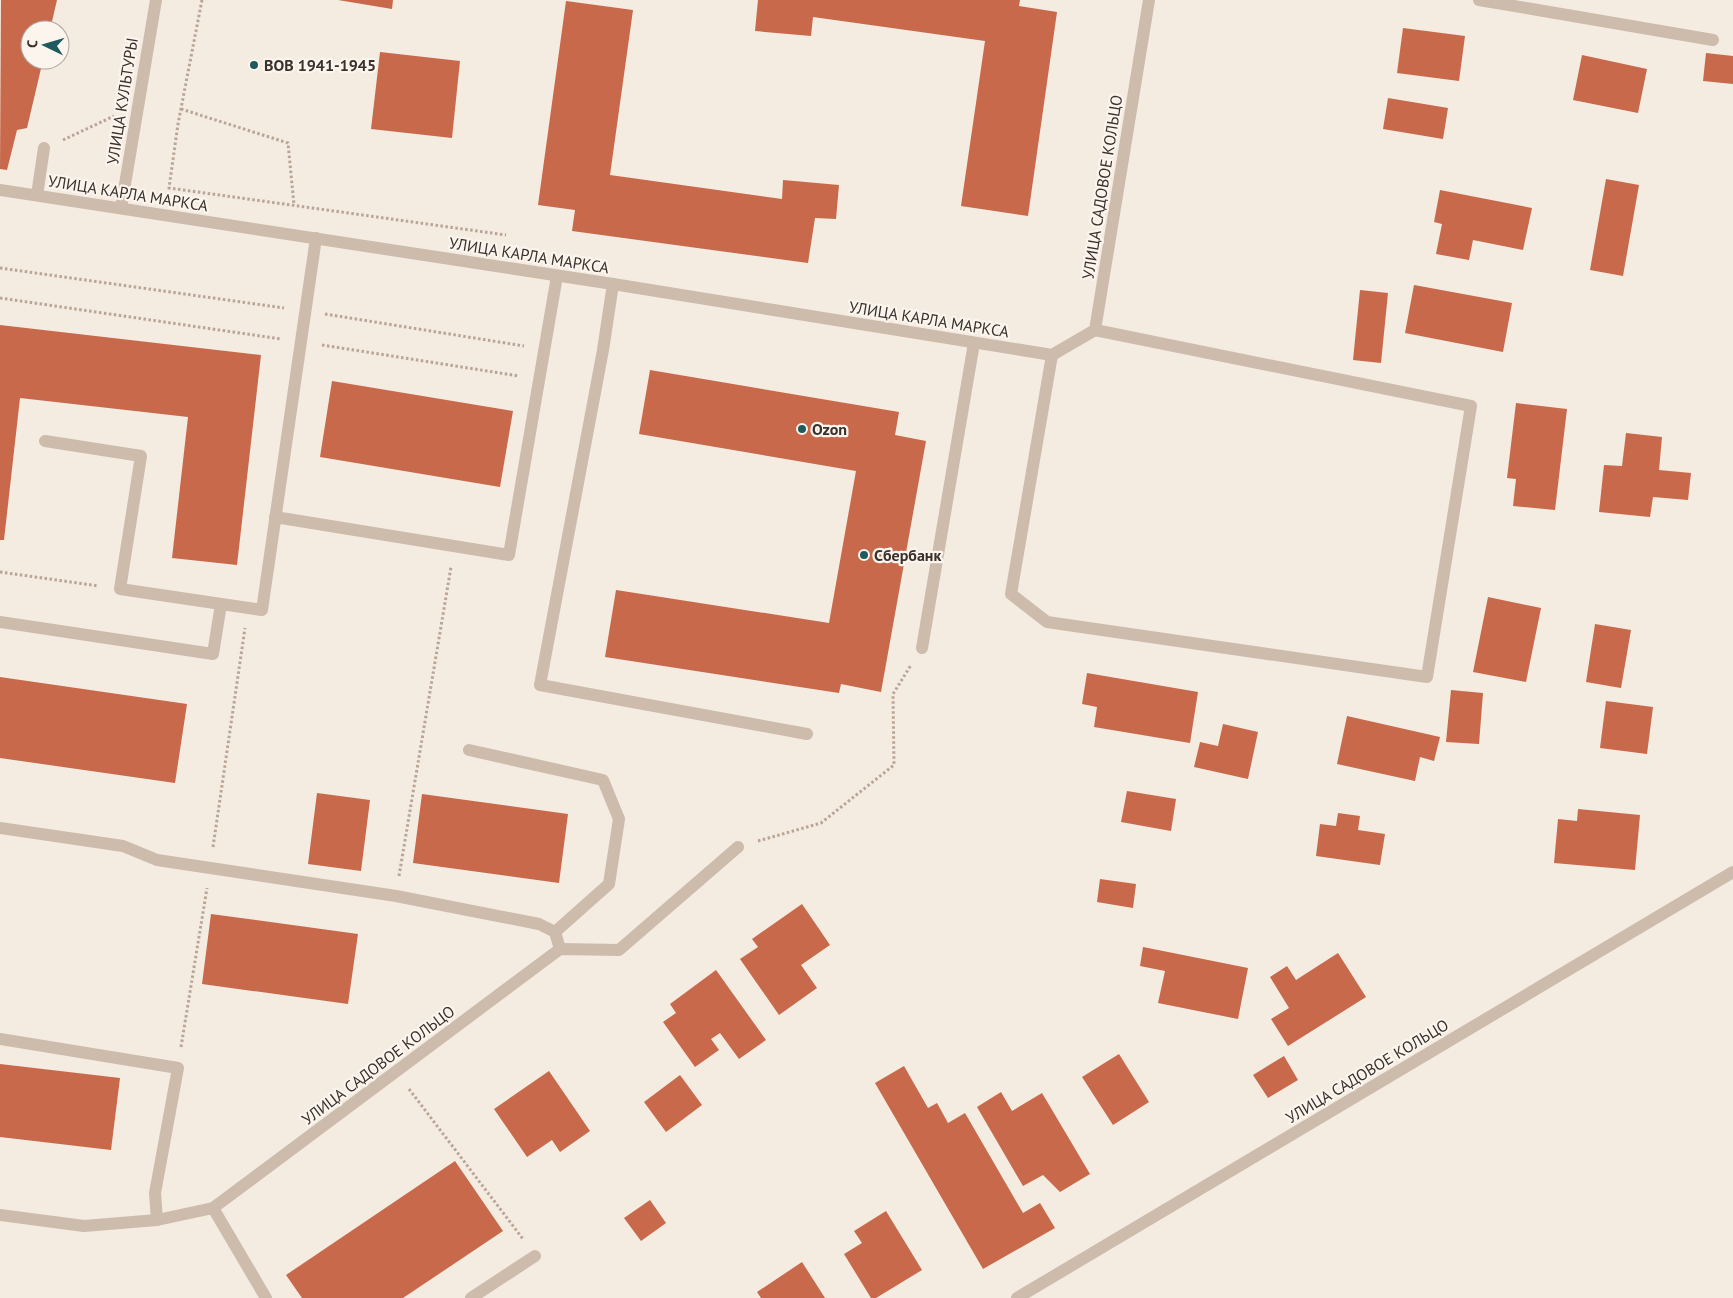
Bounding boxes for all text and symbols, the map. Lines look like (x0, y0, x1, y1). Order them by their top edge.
north arrow (20, 20, 70, 70)
street label: УЛИЦА КУЛЬТУРЫ (102, 36, 142, 166)
text: С (23, 39, 41, 49)
place label: ВОВ 1941-1945 (264, 55, 376, 75)
marker: ВОВ 1941-1945 (248, 59, 260, 71)
street label: УЛИЦА САДОВОЕ КОЛЬЦО (1078, 93, 1126, 281)
street label: УЛИЦА КАРЛА МАРКСА (47, 170, 210, 216)
street label: УЛИЦА КАРЛА МАРКСА (448, 232, 611, 278)
street label: УЛИЦА КАРЛА МАРКСА (848, 296, 1011, 342)
place label: Ozon (812, 419, 847, 439)
marker: Ozon (796, 423, 808, 435)
place label: Сбербанк (874, 545, 941, 565)
marker: Сбербанк (858, 549, 870, 561)
street label: УЛИЦА САДОВОЕ КОЛЬЦО (298, 1001, 458, 1129)
street label: УЛИЦА САДОВОЕ КОЛЬЦО (1282, 1014, 1452, 1128)

